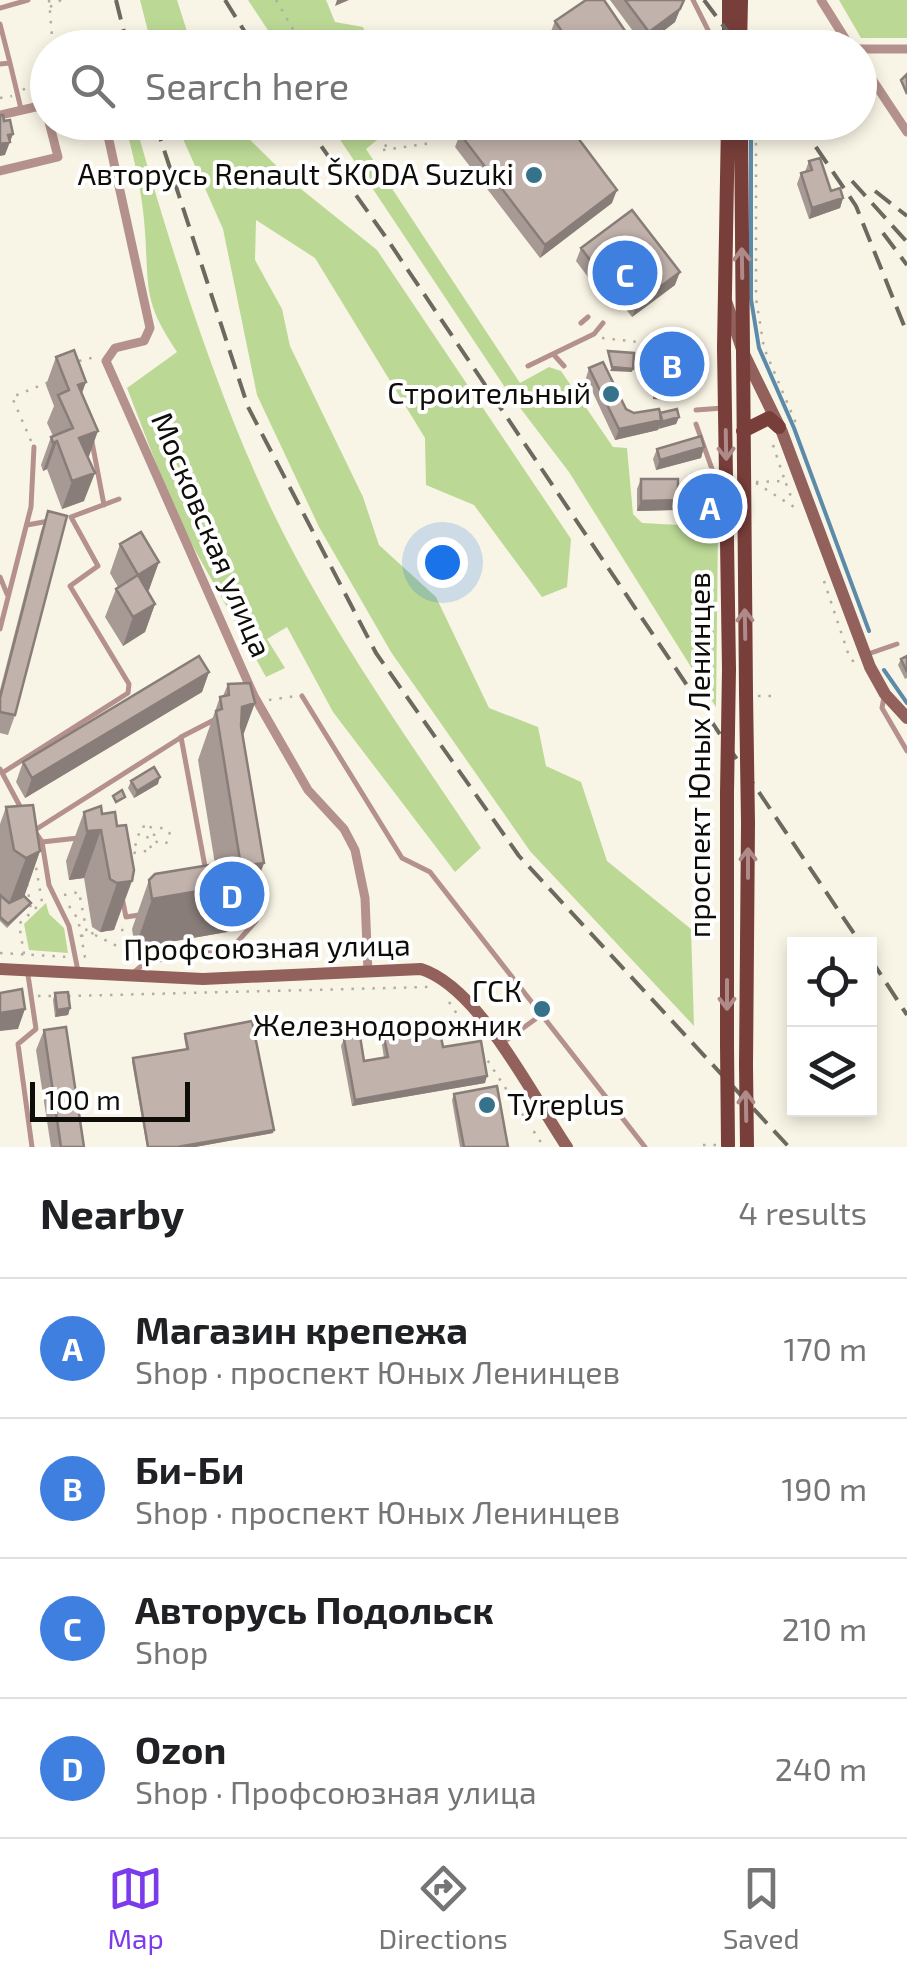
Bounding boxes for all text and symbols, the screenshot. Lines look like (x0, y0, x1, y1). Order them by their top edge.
search box (30, 30, 877, 140)
icon: search (65, 58, 120, 113)
text: Search here (145, 62, 349, 108)
place label: Авторусь Renault ŠKODA Suzuki (78, 155, 514, 192)
marker: Авторусь Renault ŠKODA Suzuki (523, 164, 545, 186)
pin: C (592, 236, 658, 310)
one-way arrow (732, 248, 752, 280)
pin: B (640, 326, 704, 402)
place label: Строительный (387, 374, 591, 410)
marker: Строительный (600, 383, 622, 405)
street label: Московская улица (144, 407, 281, 662)
one-way arrow (716, 428, 736, 461)
pin: A (678, 468, 742, 544)
your location (417, 537, 468, 588)
street label: проспект Юных Ленинцев (680, 572, 716, 938)
one-way arrow (736, 608, 754, 640)
one-way arrow (738, 847, 757, 879)
pin: D (200, 856, 264, 932)
street label: Профсоюзная улица (123, 925, 411, 968)
map controls (787, 937, 877, 1117)
button: locate (787, 937, 877, 1027)
place label: ГСК Железнодорожник (253, 972, 522, 1042)
one-way arrow (718, 978, 736, 1011)
marker: ГСК Железнодорожник (531, 998, 553, 1020)
button: layers (787, 1027, 877, 1117)
scale bar (30, 1077, 190, 1122)
text: 100 m (45, 1082, 121, 1116)
place label: Tyreplus (507, 1085, 625, 1121)
one-way arrow (736, 1091, 756, 1124)
marker: Tyreplus (476, 1094, 498, 1116)
text: Nearby (40, 1187, 184, 1237)
text: 4 results (738, 1193, 867, 1231)
text: Магазин крепежа (135, 1306, 468, 1352)
text: A (62, 1329, 83, 1367)
text: 170 m (783, 1329, 867, 1367)
text: Shop · проспект Юных Ленинцев (135, 1352, 620, 1390)
text: Би-Би (135, 1446, 245, 1492)
text: B (62, 1469, 83, 1507)
text: 190 m (781, 1469, 867, 1507)
text: Shop · проспект Юных Ленинцев (135, 1492, 620, 1530)
text: Авторусь Подольск (135, 1586, 494, 1632)
text: C (63, 1609, 82, 1647)
text: 210 m (782, 1609, 867, 1647)
text: Shop (135, 1632, 208, 1670)
text: Ozon (135, 1726, 226, 1772)
text: D (62, 1749, 83, 1787)
text: 240 m (775, 1749, 867, 1787)
text: Shop · Профсоюзная улица (135, 1772, 537, 1810)
tab: Map (107, 1861, 164, 1955)
tab: Directions (379, 1861, 508, 1955)
tab: Saved (723, 1861, 800, 1955)

